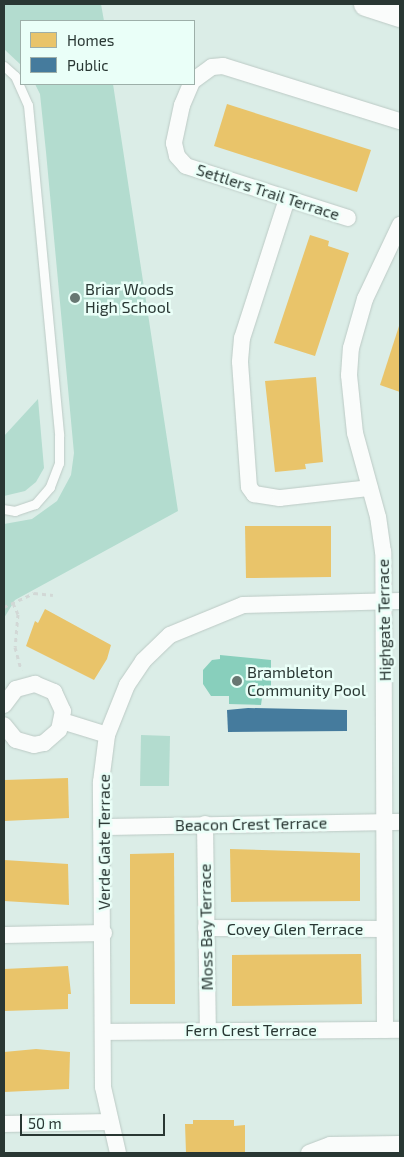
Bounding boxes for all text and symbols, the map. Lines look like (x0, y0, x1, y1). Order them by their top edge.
legend (20, 20, 195, 85)
text: Homes (67, 31, 114, 49)
text: Public (67, 56, 108, 74)
street label: Settlers Trail Terrace (193, 160, 343, 224)
place label: Briar Woods High School (85, 279, 174, 317)
marker: Briar Woods High School (69, 292, 81, 304)
street label: Highgate Terrace (373, 558, 395, 682)
place label: Brambleton Community Pool (247, 662, 366, 700)
marker: Brambleton Community Pool (231, 675, 243, 687)
street label: Verde Gate Terrace (94, 774, 114, 910)
street label: Beacon Crest Terrace (175, 813, 327, 835)
street label: Moss Bay Terrace (195, 863, 217, 991)
street label: Covey Glen Terrace (226, 919, 364, 939)
street label: Fern Crest Terrace (185, 1020, 317, 1040)
scale bar (22, 1104, 168, 1136)
text: 50 m (28, 1114, 62, 1132)

